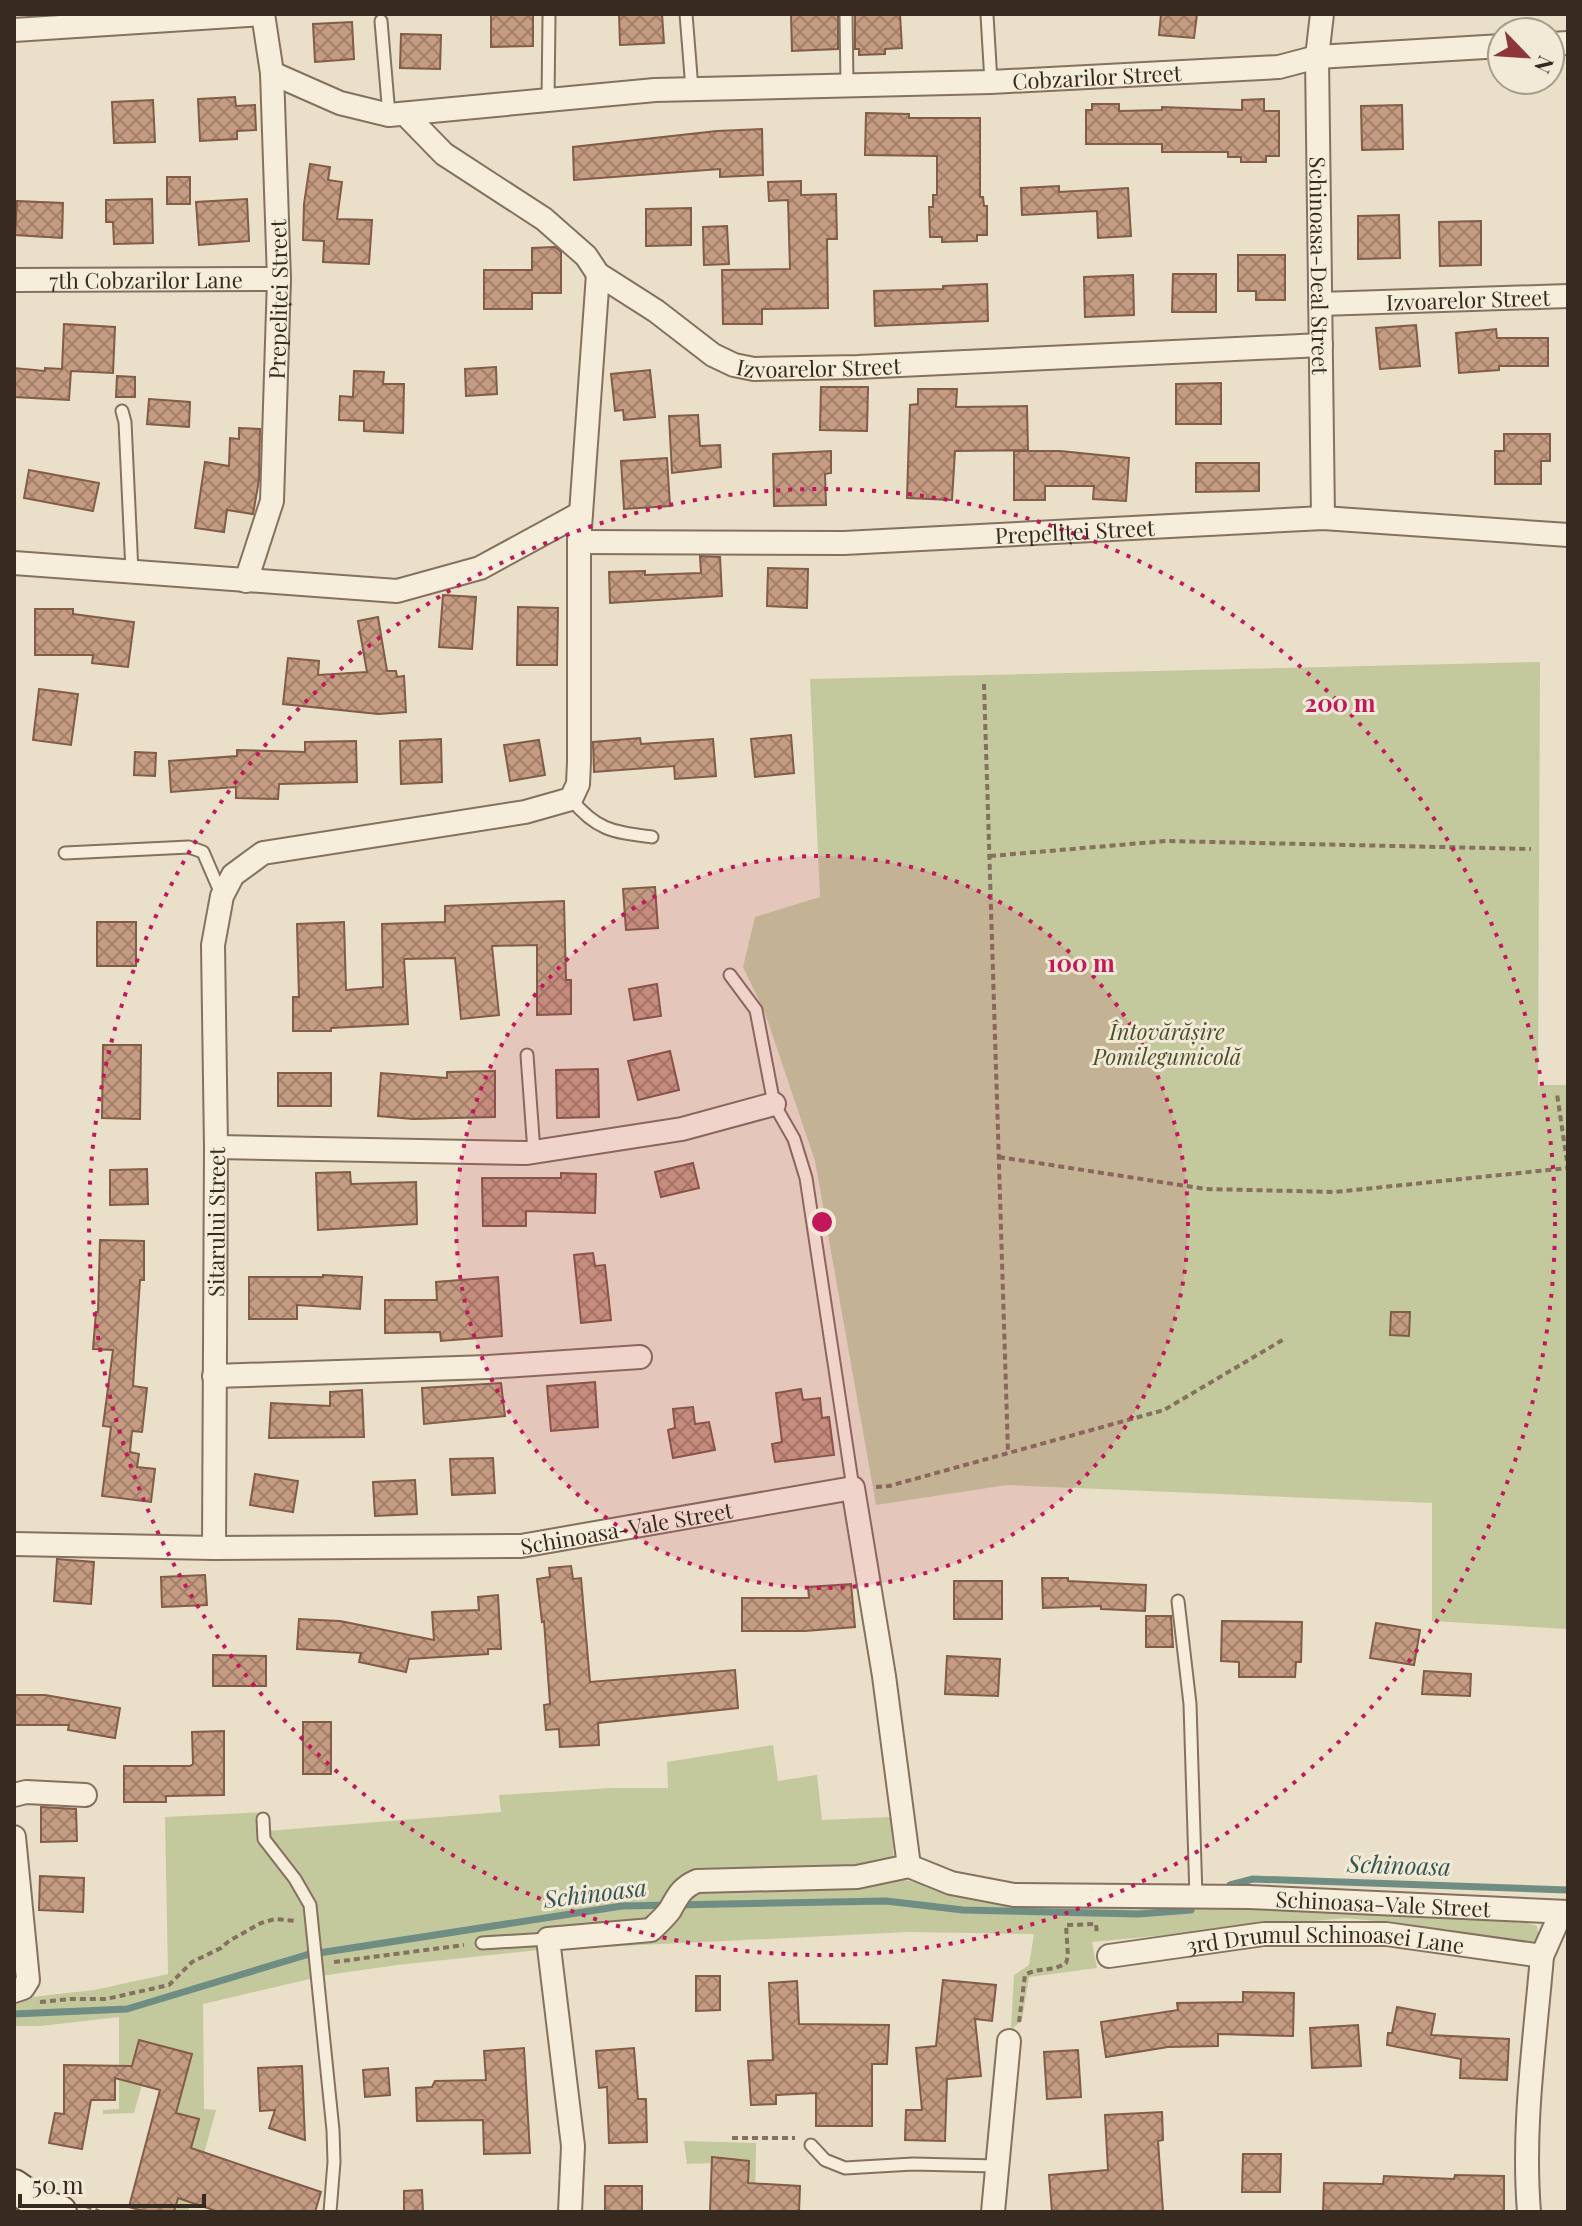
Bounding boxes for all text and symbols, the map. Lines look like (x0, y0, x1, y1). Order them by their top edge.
north arrow (1486, 16, 1566, 96)
text: N (1528, 51, 1562, 79)
street label: Cobzarilor Street (1011, 57, 1183, 96)
street label: Schinoasa-Deal Street (1303, 156, 1336, 376)
street label: Prepeliței Street (261, 218, 294, 380)
street label: 7th Cobzarilor Lane (49, 264, 243, 295)
street label: Izvoarelor Street (1385, 282, 1552, 317)
street label: Izvoarelor Street (734, 350, 903, 384)
street label: Prepeliței Street (994, 512, 1157, 550)
text: 200 m (1305, 686, 1376, 718)
text: 100 m (1047, 946, 1115, 978)
park label: Întovărășire Pomilegumicolă (1092, 1016, 1243, 1071)
street label: Sitarului Street (200, 1146, 231, 1297)
centre of rings (808, 1208, 836, 1236)
street label: Schinoasa-Vale Street (518, 1494, 736, 1561)
water label: Schinoasa (1346, 1846, 1451, 1882)
water label: Schinoasa (541, 1870, 648, 1914)
street label: Schinoasa-Vale Street (1275, 1883, 1492, 1923)
street label: 3rd Drumul Schinoasei Lane (1184, 1919, 1466, 1960)
scale bar (20, 2158, 204, 2208)
text: 50 m (32, 2168, 84, 2200)

